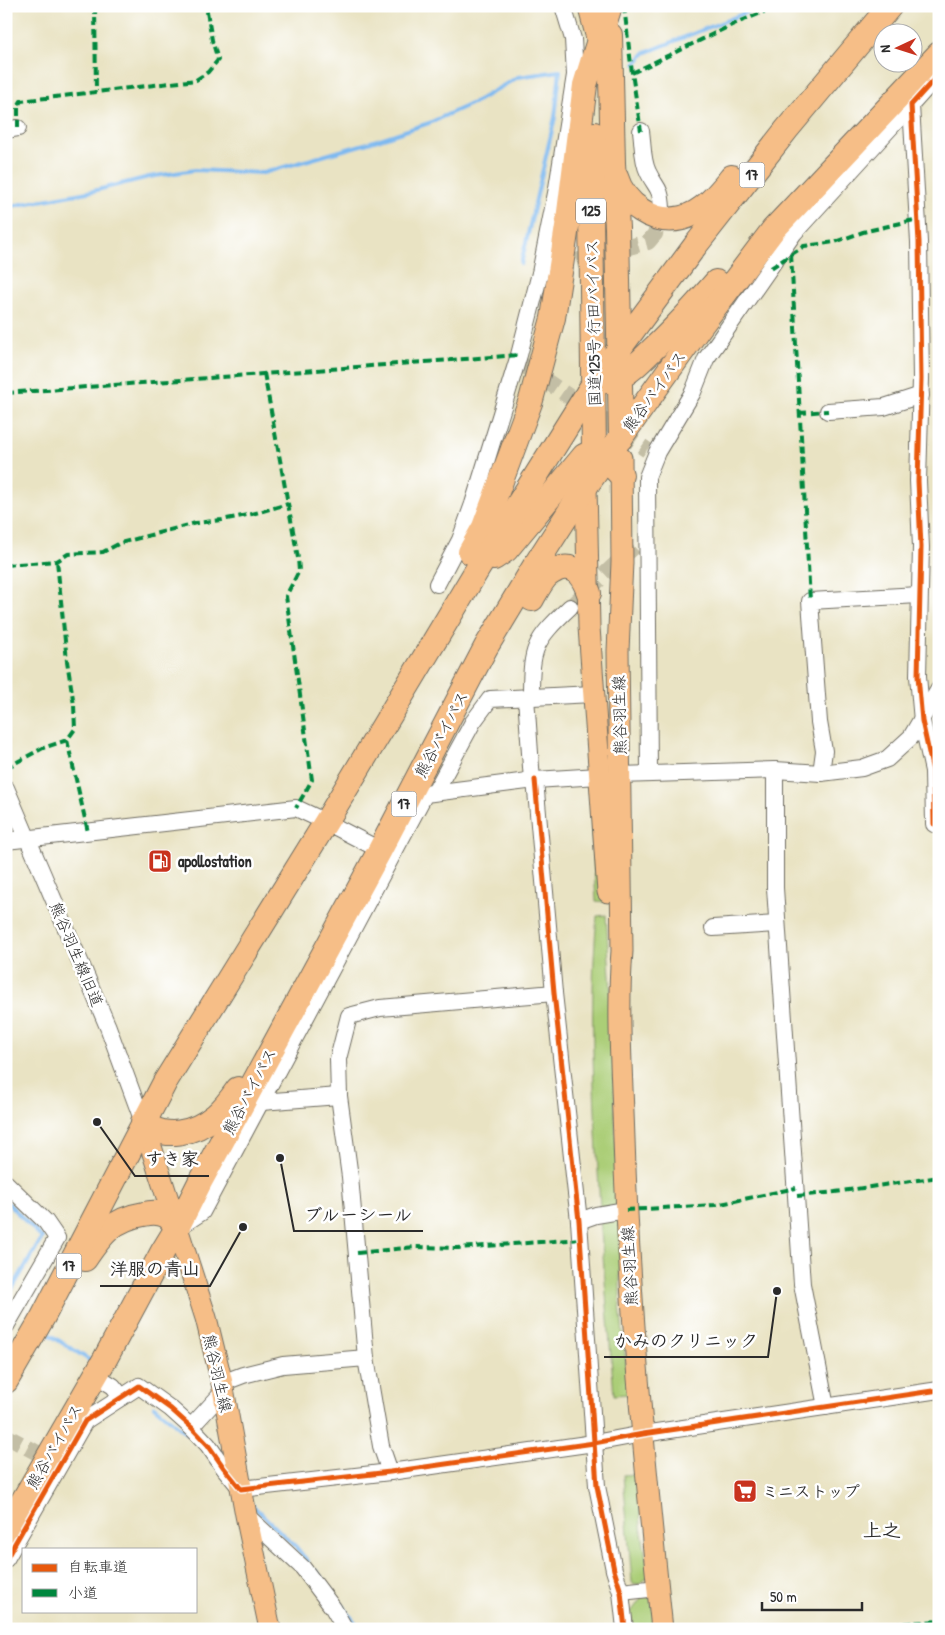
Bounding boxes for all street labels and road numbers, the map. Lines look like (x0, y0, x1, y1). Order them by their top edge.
road number: 17 (740, 162, 764, 188)
road number: 125 (576, 198, 606, 224)
street label: 国道125号 行田バイパス (581, 239, 605, 407)
street label: 熊谷バイパス (617, 346, 691, 436)
street label: 熊谷羽生線 (607, 675, 631, 755)
street label: 熊谷バイパス (409, 687, 473, 781)
road number: 17 (392, 792, 416, 816)
street label: 熊谷羽生線旧道 (45, 898, 109, 1010)
street label: 熊谷バイパス (217, 1044, 281, 1138)
street label: 熊谷羽生線 (616, 1225, 642, 1307)
road number: 17 (56, 1254, 82, 1278)
street label: 熊谷羽生線 (198, 1332, 238, 1414)
street label: 熊谷バイパス (21, 1399, 87, 1493)

